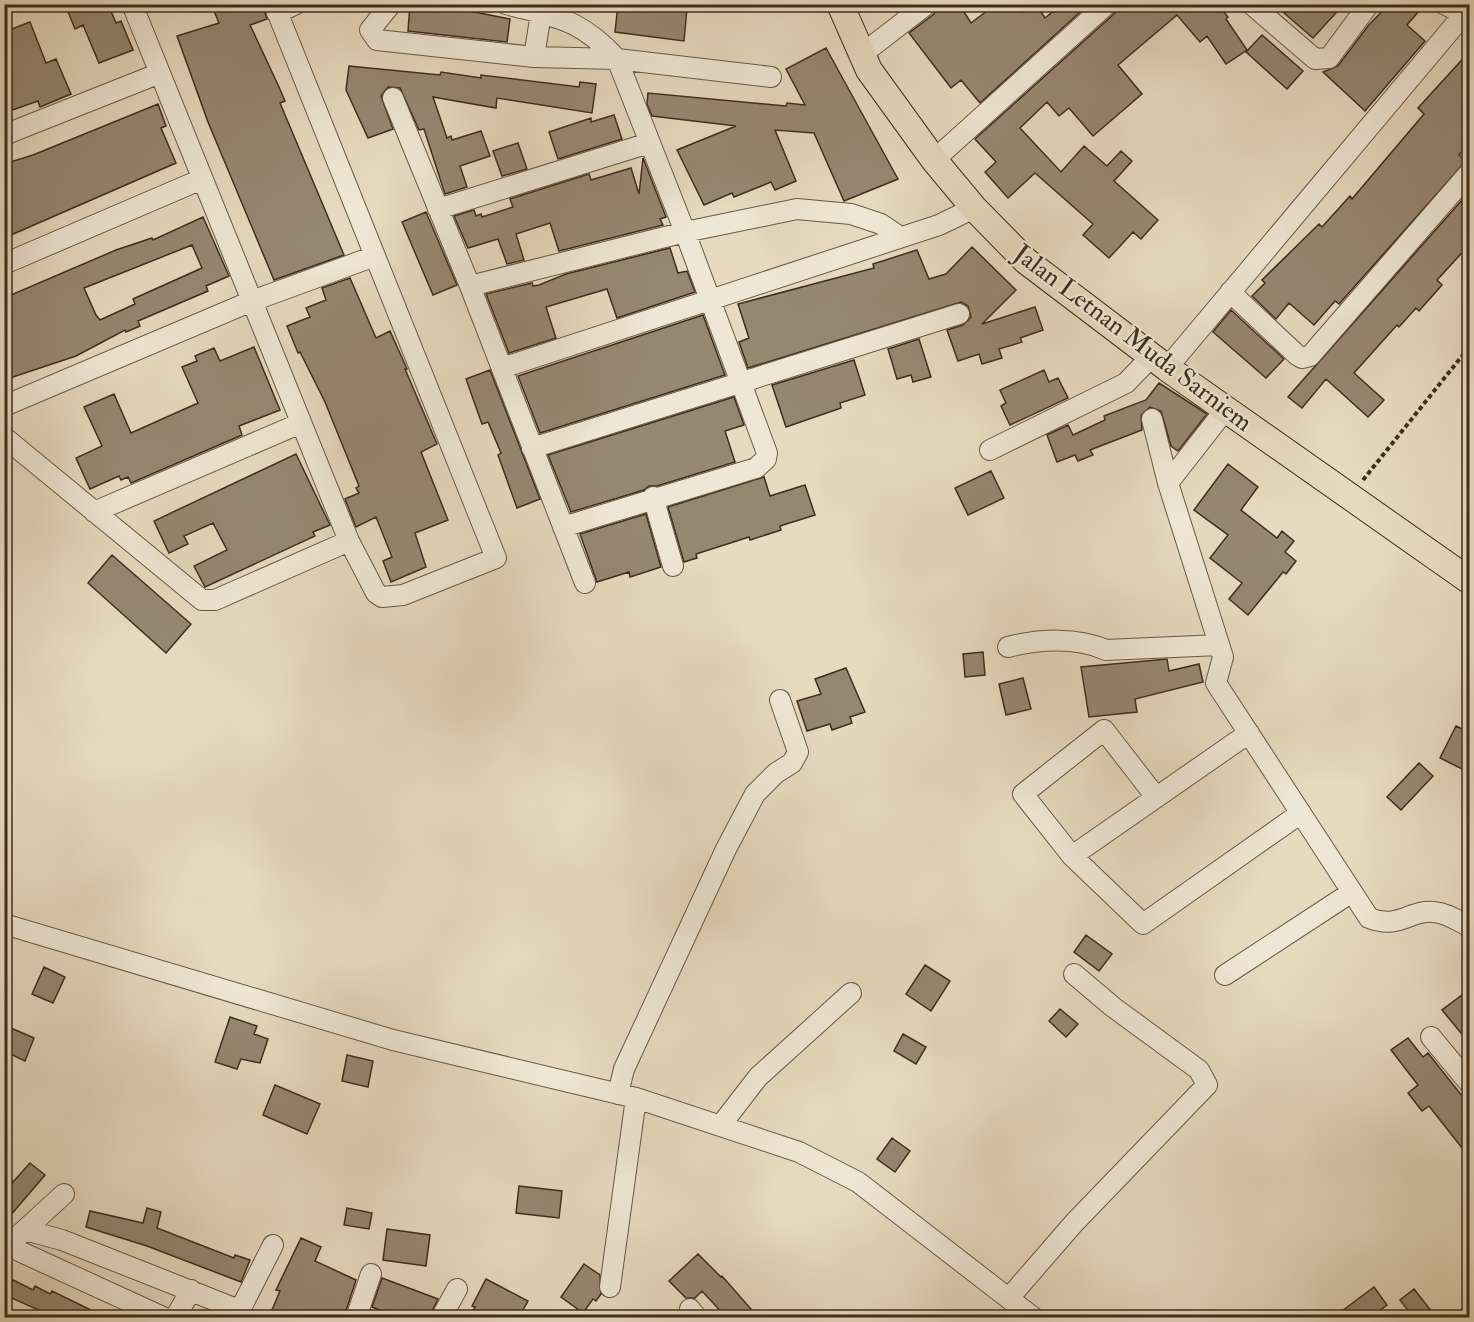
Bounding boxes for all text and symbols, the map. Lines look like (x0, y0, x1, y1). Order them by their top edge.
street label: Jalan Letnan Muda Sarniem (1006, 237, 1259, 438)

